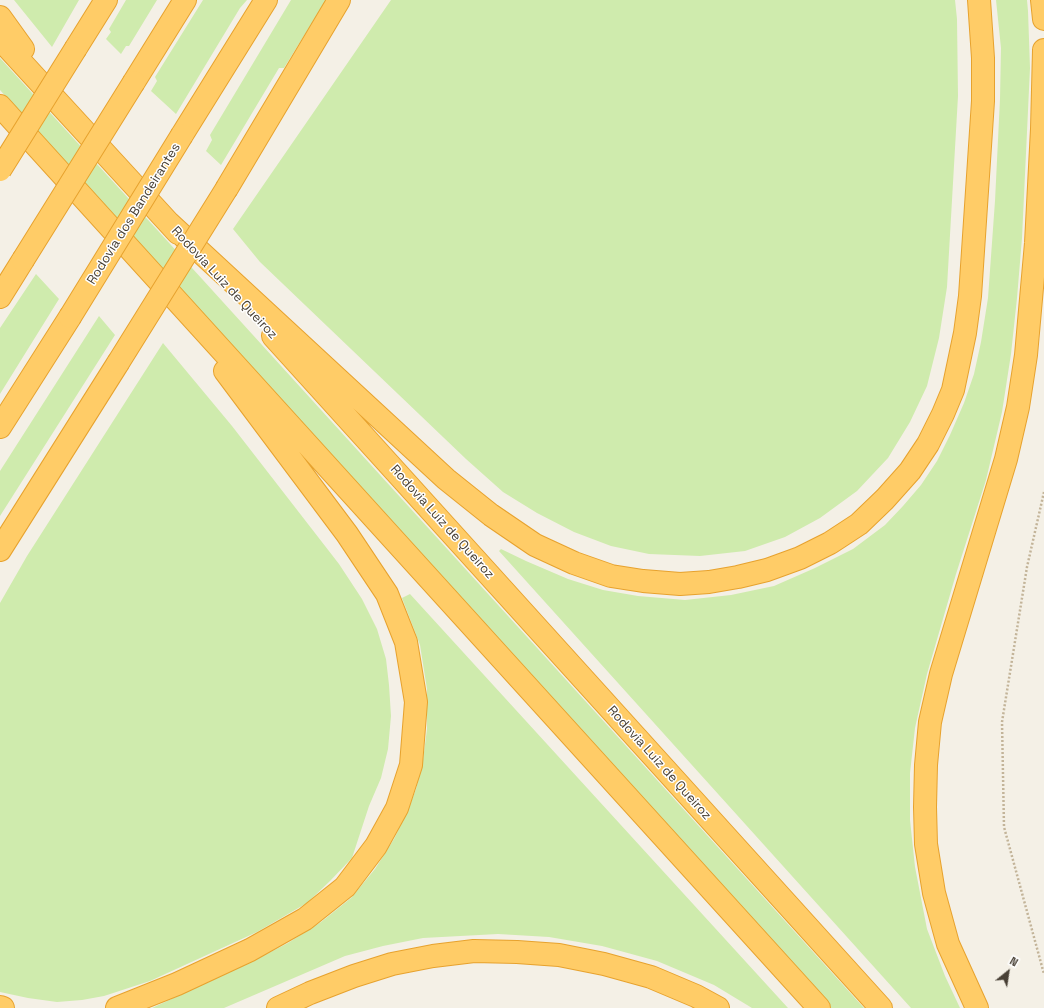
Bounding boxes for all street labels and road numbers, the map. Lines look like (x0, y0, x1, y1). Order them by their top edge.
street label: Rodovia dos Bandeirantes (84, 141, 184, 287)
street label: Rodovia Luiz de Queiroz (168, 224, 280, 342)
street label: Rodovia Luiz de Queiroz (387, 462, 497, 582)
street label: Rodovia Luiz de Queiroz (604, 703, 714, 823)

